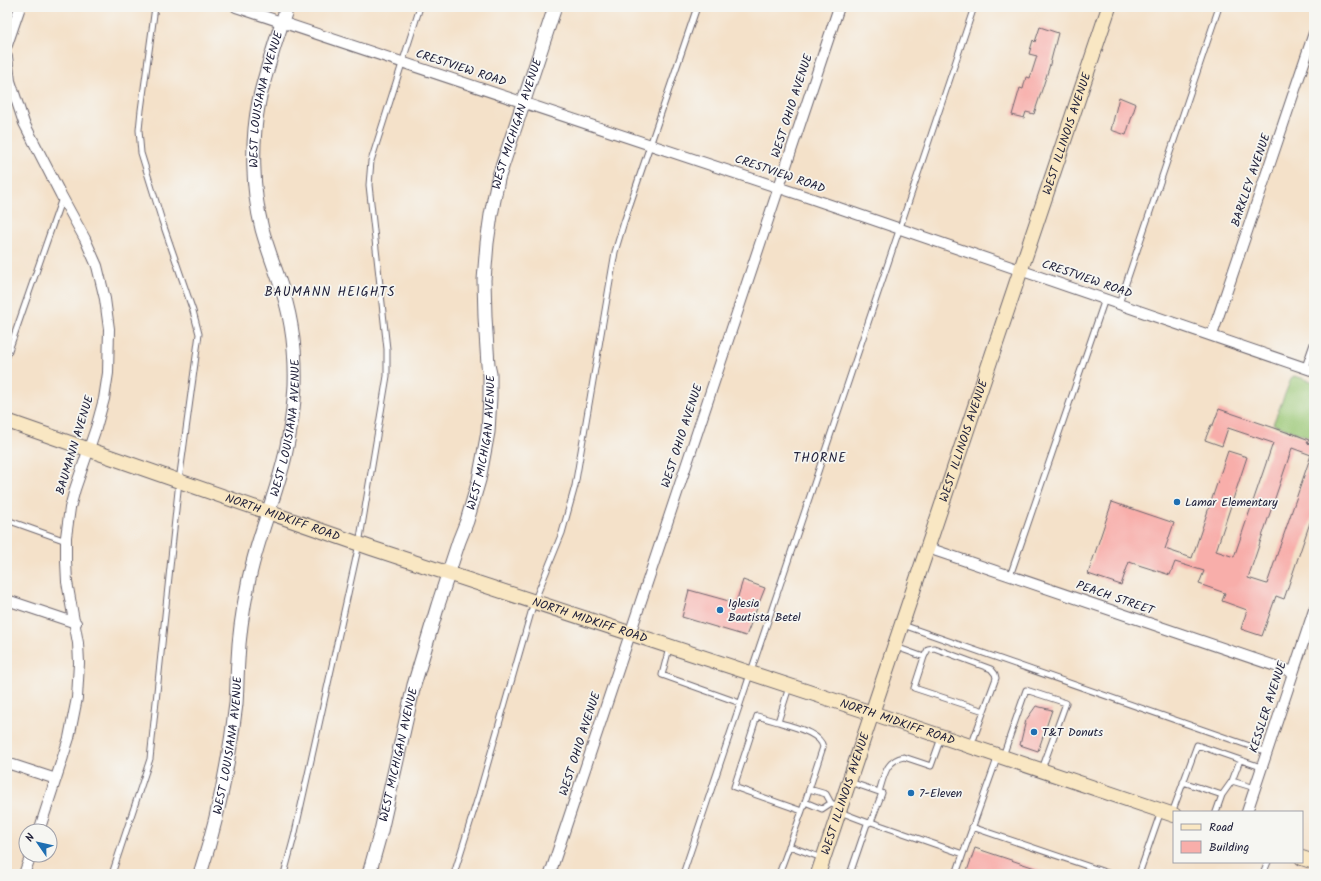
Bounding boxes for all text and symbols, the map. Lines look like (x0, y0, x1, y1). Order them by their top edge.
street label: WEST LOUISIANA AVENUE (244, 28, 288, 168)
street label: CRESTVIEW ROAD (413, 44, 509, 92)
street label: WEST OHIO AVENUE (766, 51, 818, 160)
street label: WEST MICHIGAN AVENUE (487, 55, 547, 191)
street label: WEST ILLINOIS AVENUE (1037, 69, 1096, 197)
street label: BARKLEY AVENUE (1226, 130, 1276, 229)
street label: CRESTVIEW ROAD (732, 150, 828, 198)
street label: CRESTVIEW ROAD (1039, 255, 1135, 303)
district label: BAUMANN HEIGHTS (265, 282, 395, 303)
street label: WEST LOUISIANA AVENUE (265, 358, 305, 499)
street label: WEST MICHIGAN AVENUE (461, 374, 500, 512)
street label: WEST ILLINOIS AVENUE (934, 376, 993, 504)
street label: WEST OHIO AVENUE (656, 381, 708, 490)
street label: BAUMANN AVENUE (51, 392, 99, 497)
district label: THORNE (793, 448, 847, 469)
street label: NORTH MIDKIFF ROAD (223, 488, 343, 546)
place label: Lamar Elementary (1185, 493, 1278, 512)
marker: Lamar Elementary (1172, 497, 1182, 507)
street label: PEACH STREET (1074, 576, 1158, 621)
street label: NORTH MIDKIFF ROAD (530, 592, 650, 648)
place label: Iglesia Bautista Betel (728, 594, 801, 627)
marker: Iglesia Bautista Betel (715, 605, 725, 615)
street label: KESSLER AVENUE (1244, 658, 1292, 755)
street label: WEST LOUISIANA AVENUE (208, 675, 247, 816)
street label: WEST MICHIGAN AVENUE (374, 685, 423, 823)
street label: WEST OHIO AVENUE (554, 689, 606, 798)
street label: NORTH MIDKIFF ROAD (838, 694, 958, 750)
place label: T&T Donuts (1042, 723, 1103, 742)
marker: T&T Donuts (1029, 727, 1039, 737)
street label: WEST ILLINOIS AVENUE (816, 729, 875, 857)
place label: 7-Eleven (919, 784, 962, 803)
marker: 7-Eleven (906, 788, 916, 798)
legend (1173, 811, 1303, 863)
text: Road (1209, 818, 1234, 837)
north arrow (18, 823, 58, 863)
text: N (21, 830, 40, 846)
text: Building (1209, 838, 1249, 857)

